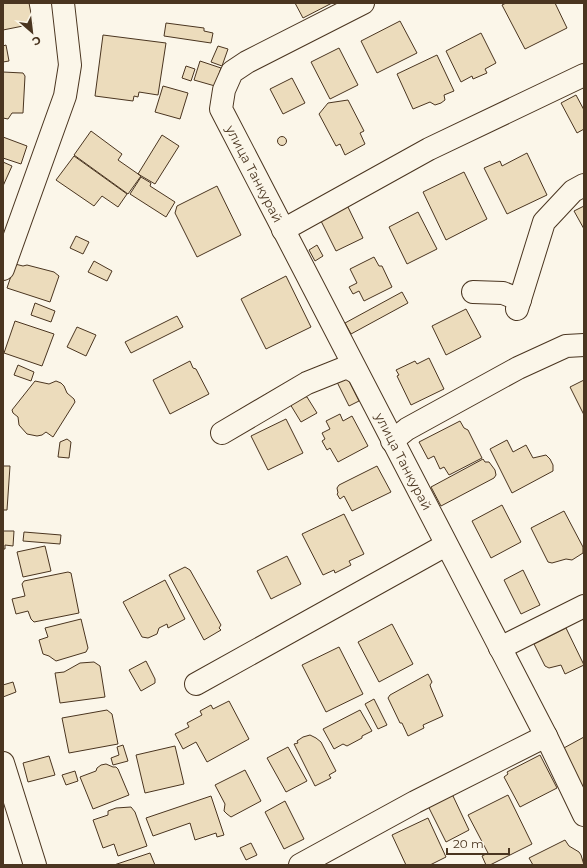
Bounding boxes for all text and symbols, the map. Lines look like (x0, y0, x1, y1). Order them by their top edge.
north arrow (12, 12, 52, 52)
text: С (30, 33, 44, 49)
street label: улица Танкурай (222, 121, 286, 225)
street label: улица Танкурай (371, 409, 436, 513)
scale bar (447, 830, 509, 856)
text: 20 m (453, 836, 484, 851)

